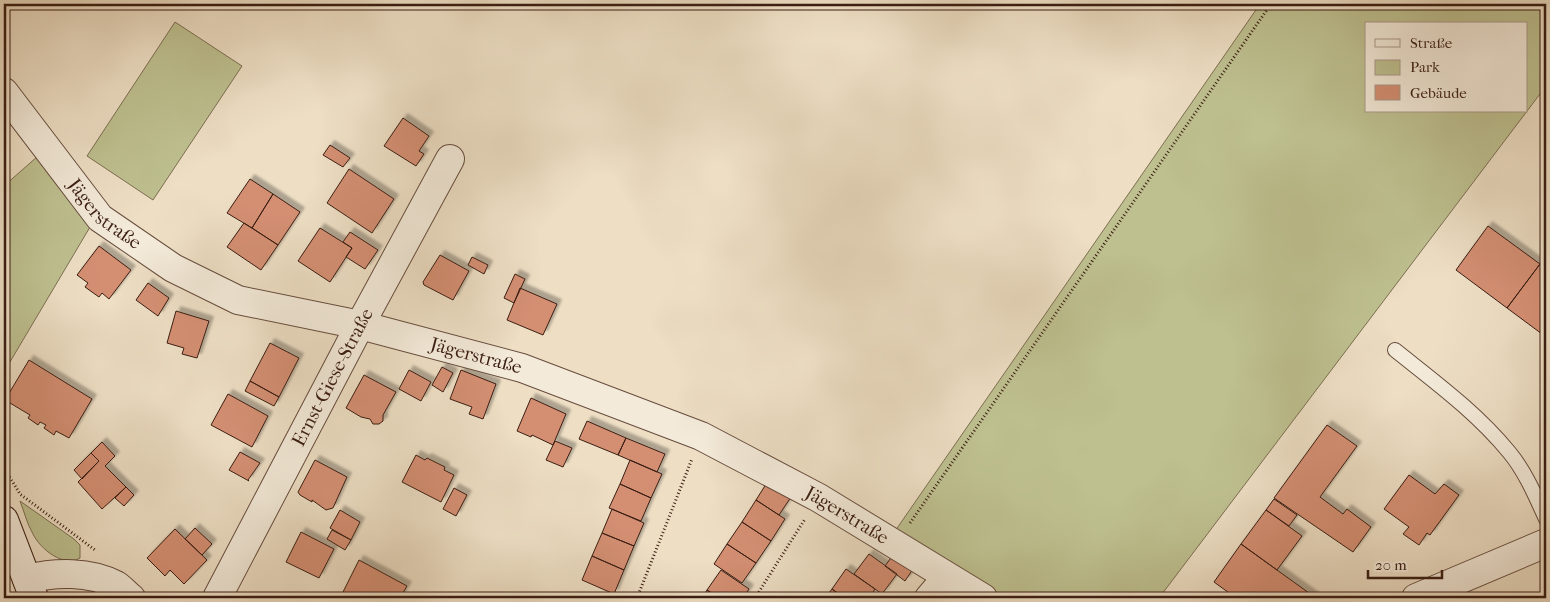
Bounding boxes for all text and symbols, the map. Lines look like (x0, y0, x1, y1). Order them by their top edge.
legend (1365, 22, 1528, 112)
text: Straße (1410, 34, 1453, 52)
text: Park (1410, 58, 1440, 76)
text: Gebäude (1410, 84, 1467, 102)
street label: Jägerstraße (62, 173, 145, 254)
street label: Ernst-Giese-Straße (287, 305, 378, 450)
street label: Jägerstraße (426, 333, 524, 378)
street label: Jägerstraße (800, 481, 893, 549)
scale bar (1368, 547, 1441, 579)
text: 20 m (1375, 556, 1407, 574)

